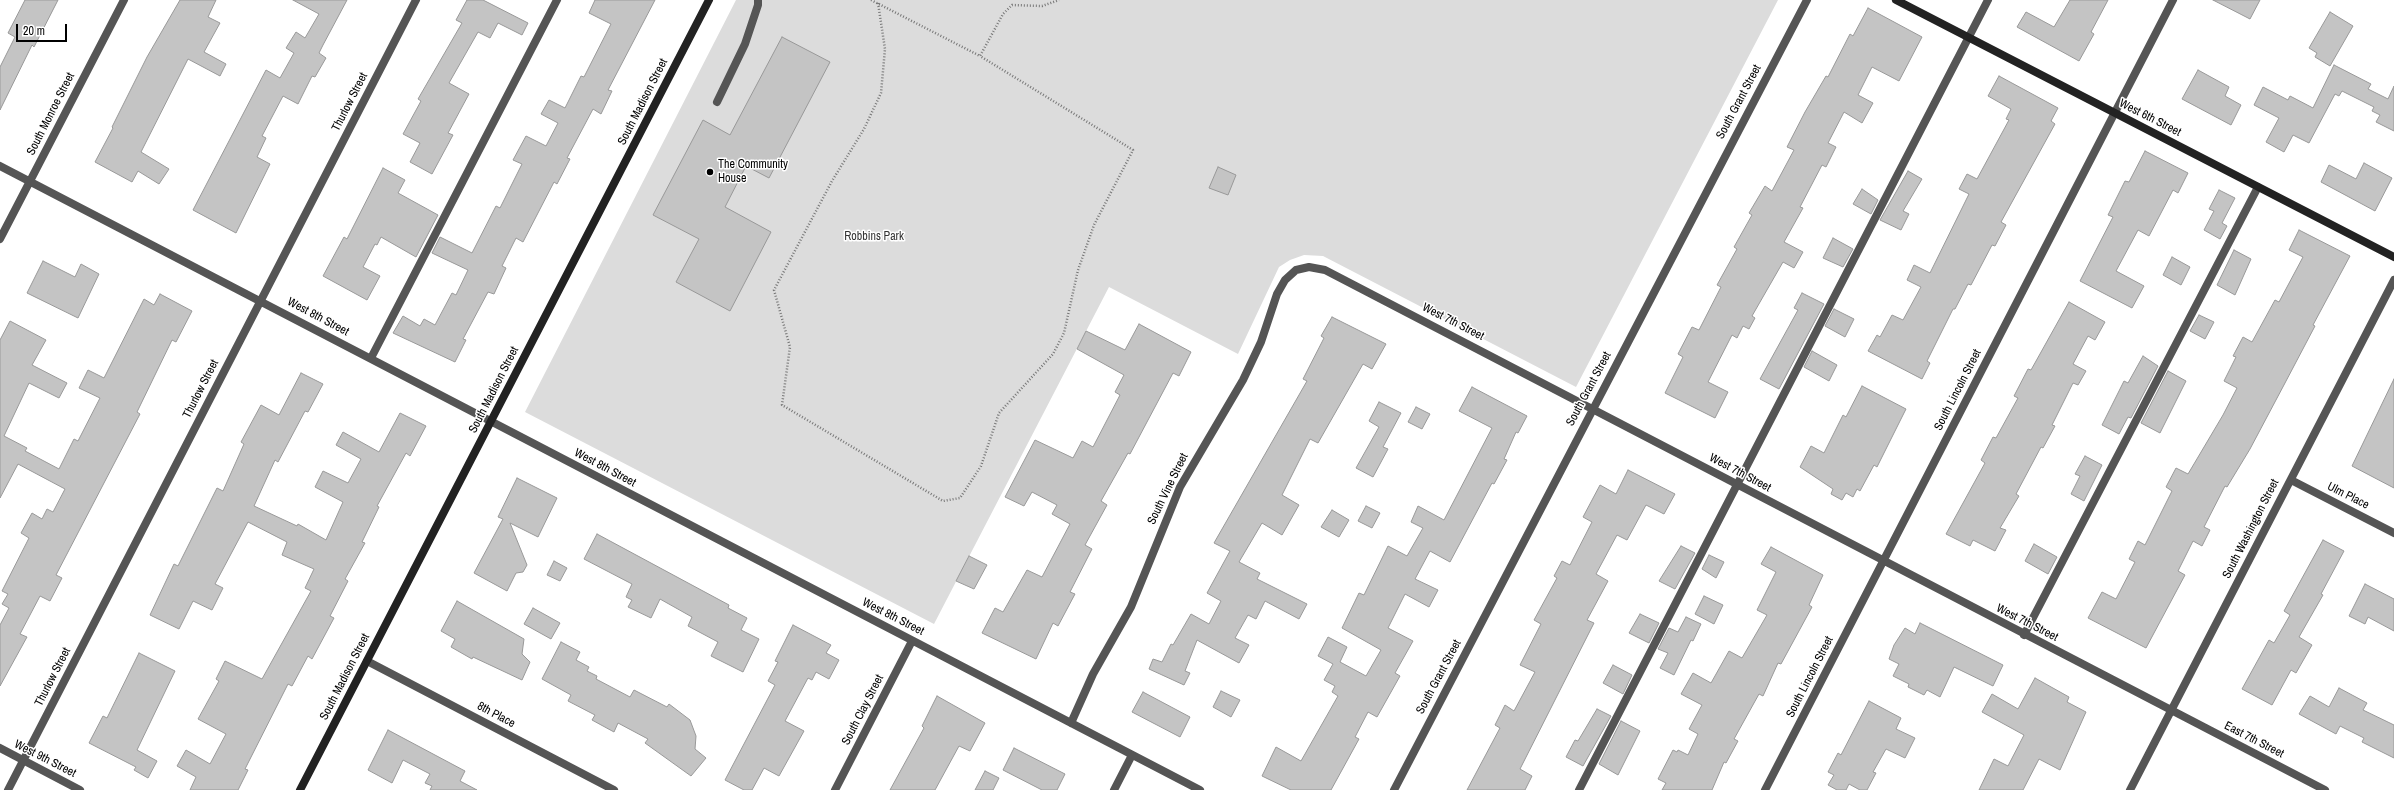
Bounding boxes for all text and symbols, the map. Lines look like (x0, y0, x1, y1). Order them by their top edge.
scale bar (18, 16, 69, 42)
text: 20 m (23, 23, 45, 39)
street label: South Madison Street (615, 56, 671, 148)
street label: South Grant Street (1713, 62, 1765, 142)
street label: South Monroe Street (24, 70, 78, 158)
street label: Thurlow Street (329, 70, 371, 134)
street label: West 6th Street (2117, 96, 2183, 140)
place label: The Community House (718, 158, 788, 186)
marker: The Community House (705, 167, 715, 177)
park label: Robbins Park (844, 230, 904, 244)
street label: West 8th Street (285, 295, 351, 339)
street label: West 7th Street (1420, 300, 1486, 344)
street label: South Madison Street (466, 344, 522, 436)
street label: South Lincoln Street (1931, 347, 1985, 433)
street label: South Grant Street (1563, 349, 1615, 429)
street label: Thurlow Street (180, 357, 222, 421)
street label: West 8th Street (572, 446, 638, 490)
street label: South Vine Street (1145, 451, 1191, 527)
street label: West 7th Street (1707, 451, 1773, 495)
street label: South Washington Street (2220, 477, 2282, 581)
street label: Ulm Place (2325, 479, 2371, 513)
street label: West 8th Street (860, 595, 926, 639)
street label: West 7th Street (1994, 601, 2060, 645)
street label: South Madison Street (317, 631, 373, 723)
street label: South Lincoln Street (1783, 634, 1837, 720)
street label: South Grant Street (1413, 637, 1465, 717)
street label: Thurlow Street (32, 645, 74, 709)
street label: South Clay Street (839, 672, 887, 748)
street label: 8th Place (475, 699, 517, 731)
street label: East 7th Street (2222, 719, 2286, 761)
street label: West 9th Street (12, 737, 78, 781)

